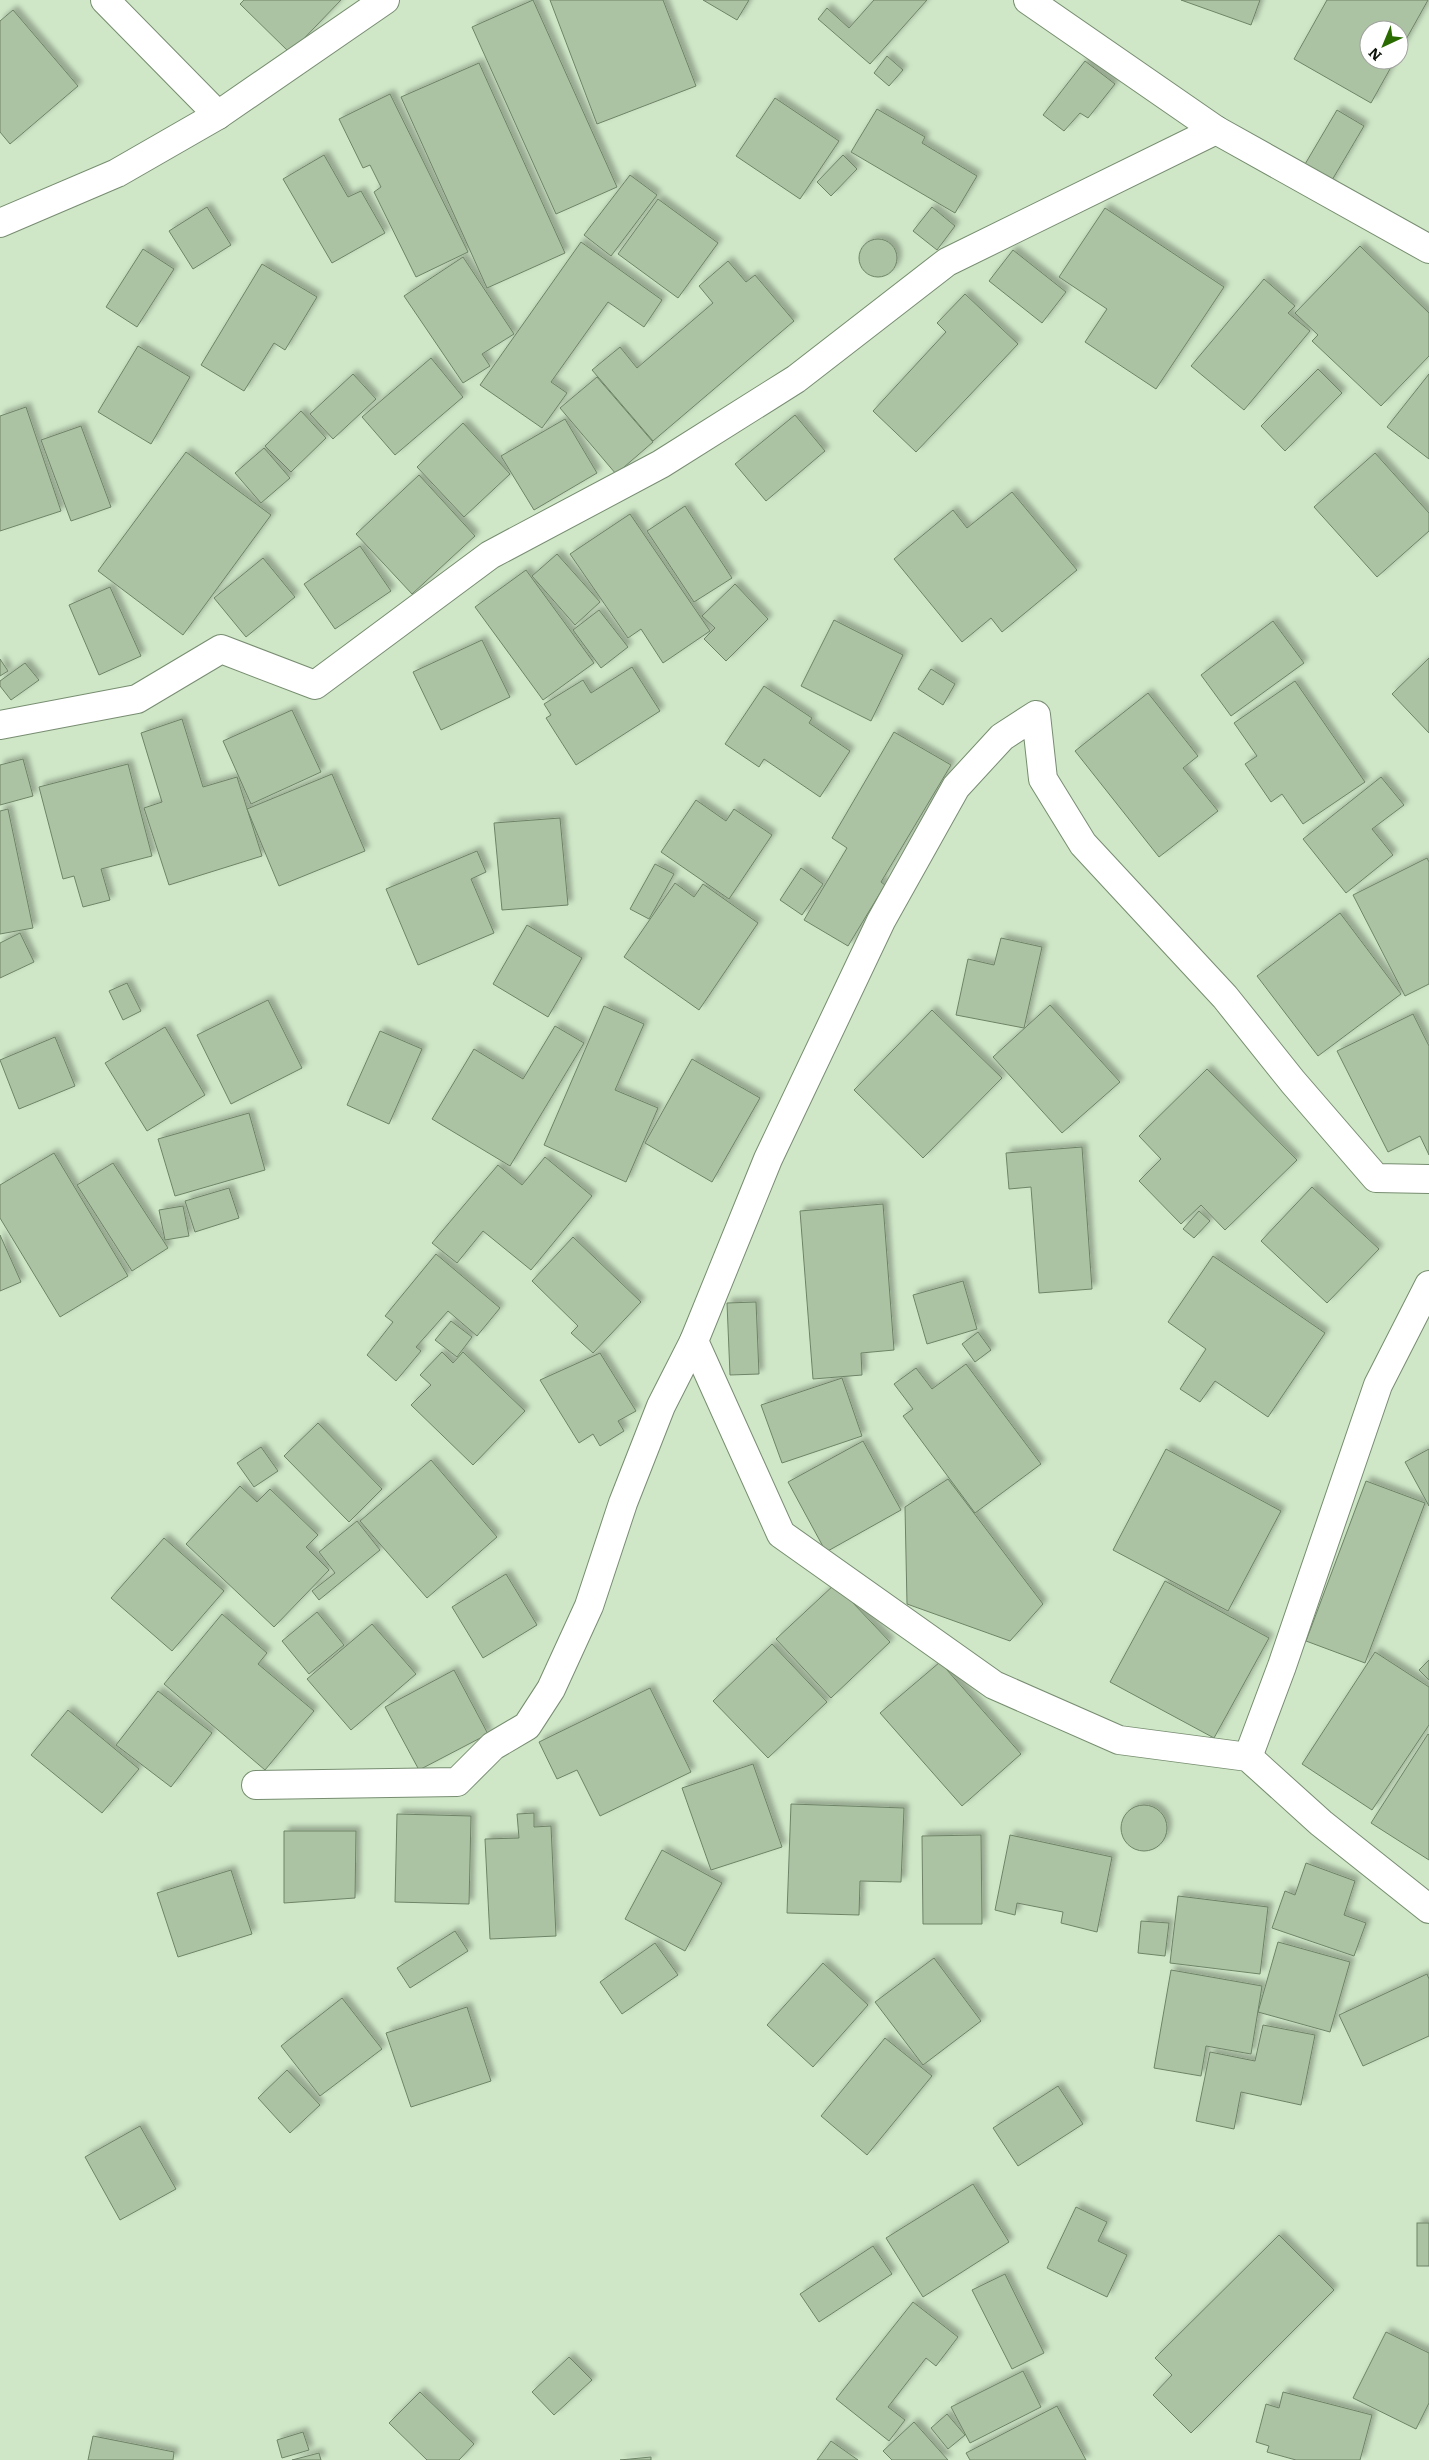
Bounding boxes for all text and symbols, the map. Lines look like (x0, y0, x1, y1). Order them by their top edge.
north arrow (1359, 20, 1409, 70)
text: N (1363, 44, 1385, 66)

